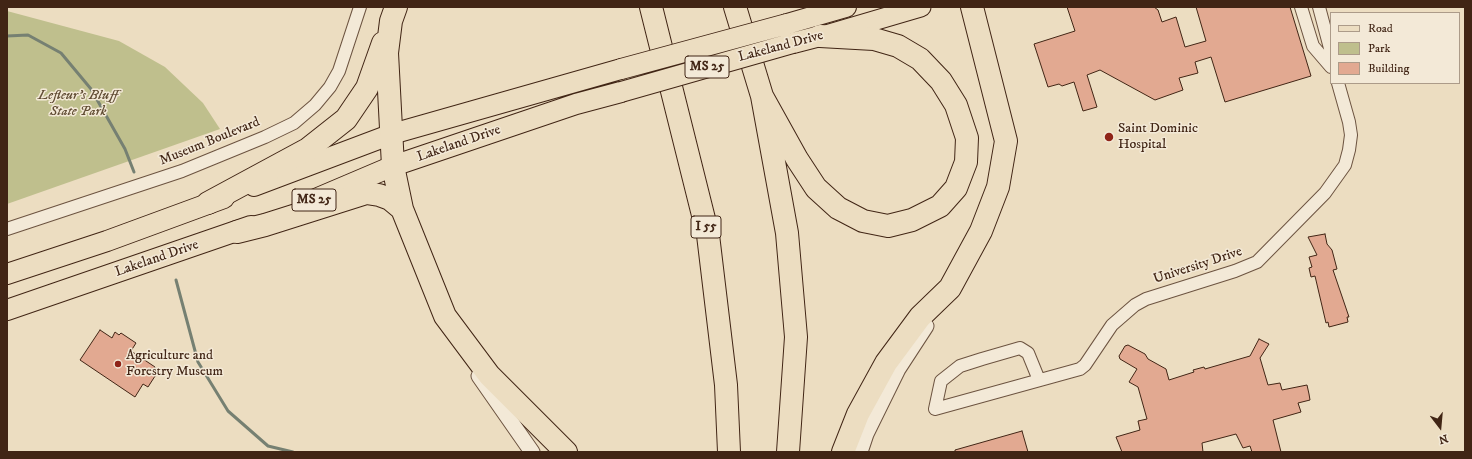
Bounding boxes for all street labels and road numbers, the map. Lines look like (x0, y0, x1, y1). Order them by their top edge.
street label: Lakeland Drive (737, 28, 825, 66)
road number: MS 25 (685, 56, 729, 78)
street label: Museum Boulevard (157, 114, 263, 170)
street label: Lakeland Drive (415, 122, 503, 166)
road number: MS 25 (292, 189, 336, 211)
road number: I 55 (691, 216, 721, 238)
street label: Lakeland Drive (113, 237, 201, 281)
street label: University Drive (1152, 244, 1244, 288)

